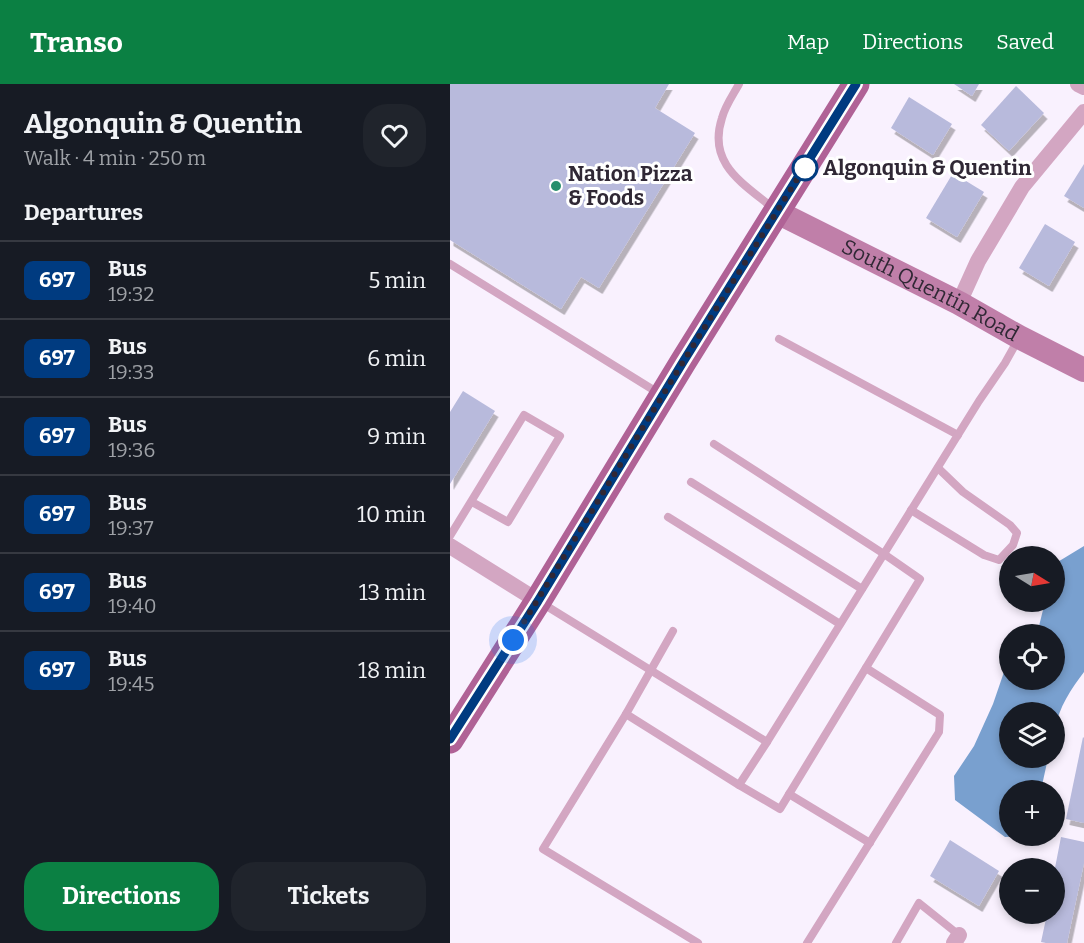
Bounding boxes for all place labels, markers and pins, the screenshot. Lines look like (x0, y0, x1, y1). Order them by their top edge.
marker: Algonquin & Quentin (792, 155, 818, 181)
place label: Algonquin & Quentin (823, 155, 1032, 181)
place label: Nation Pizza & Foods (568, 161, 693, 211)
marker: Nation Pizza & Foods (549, 179, 563, 193)

